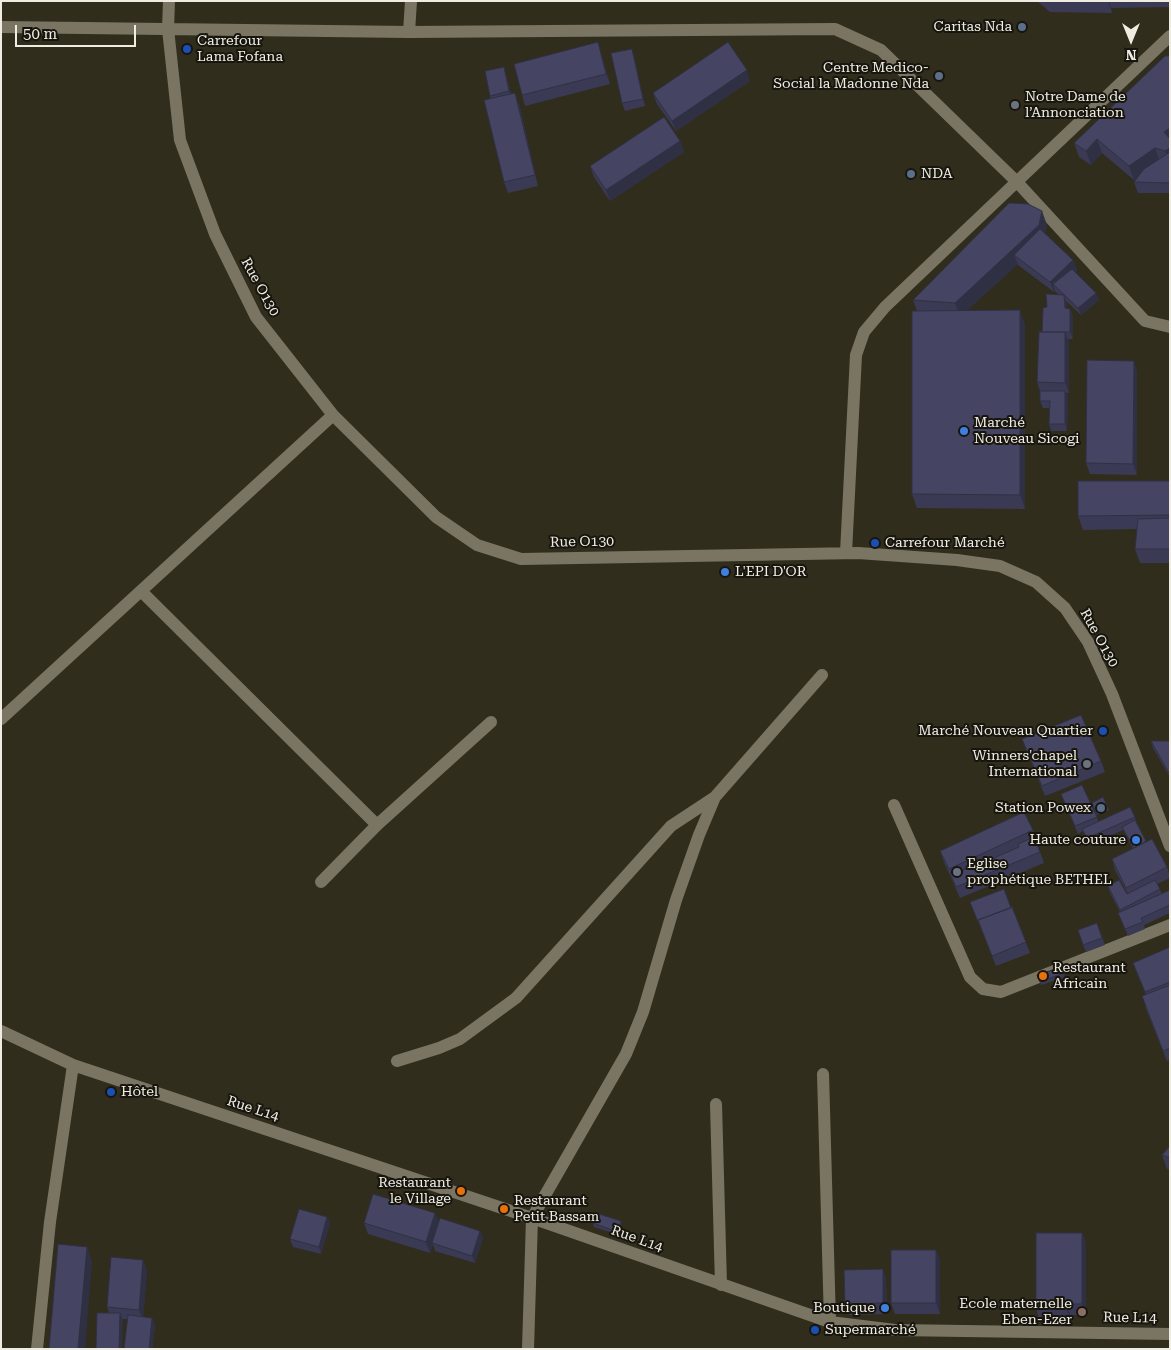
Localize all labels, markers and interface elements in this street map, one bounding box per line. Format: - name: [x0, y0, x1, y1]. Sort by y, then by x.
- scale bar: [18, 15, 139, 47]
- north arrow: [1106, 15, 1156, 65]
- place label: Caritas Nda: [934, 19, 1012, 35]
- marker: Caritas Nda: [1016, 21, 1028, 33]
- text: 50 m: [23, 25, 57, 43]
- place label: Carrefour Lama Fofana: [197, 33, 283, 65]
- marker: Carrefour Lama Fofana: [181, 43, 193, 55]
- text: N: [1126, 47, 1136, 63]
- place label: Centre Medico- Social la Madonne Nda: [773, 60, 929, 92]
- marker: Centre Medico- Social la Madonne Nda: [933, 70, 945, 82]
- place label: Notre Dame de l’Annonciation: [1025, 89, 1126, 121]
- marker: Notre Dame de l’Annonciation: [1009, 99, 1021, 111]
- place label: NDA: [921, 166, 953, 182]
- marker: NDA: [905, 168, 917, 180]
- street label: Rue O130: [237, 255, 283, 319]
- place label: Marché Nouveau Sicogi: [974, 415, 1080, 448]
- marker: Marché Nouveau Sicogi: [958, 425, 970, 437]
- street label: Rue O130: [550, 533, 614, 551]
- place label: Carrefour Marché: [885, 535, 1005, 551]
- marker: Carrefour Marché: [869, 537, 881, 549]
- place label: L'EPI D'OR: [735, 564, 806, 580]
- marker: L'EPI D'OR: [719, 566, 731, 578]
- street label: Rue O130: [1076, 606, 1122, 670]
- place label: Marché Nouveau Quartier: [918, 723, 1093, 739]
- marker: Marché Nouveau Quartier: [1097, 725, 1109, 737]
- place label: Winners'chapel International: [972, 748, 1077, 780]
- marker: Winners'chapel International: [1081, 758, 1093, 770]
- place label: Station Powex: [995, 800, 1091, 816]
- marker: Station Powex: [1095, 802, 1107, 814]
- place label: Haute couture: [1029, 832, 1126, 848]
- marker: Haute couture: [1130, 834, 1142, 846]
- place label: Eglise prophétique BETHEL: [967, 856, 1112, 889]
- marker: Eglise prophétique BETHEL: [951, 866, 963, 878]
- place label: Restaurant Africain: [1053, 960, 1126, 992]
- marker: Restaurant Africain: [1037, 970, 1049, 982]
- place label: Hôtel: [121, 1084, 158, 1100]
- marker: Hôtel: [105, 1086, 117, 1098]
- street label: Rue L14: [225, 1093, 281, 1125]
- place label: Restaurant le Village: [378, 1175, 451, 1208]
- marker: Restaurant le Village: [455, 1185, 467, 1197]
- place label: Restaurant Petit Bassam: [514, 1193, 599, 1226]
- marker: Restaurant Petit Bassam: [498, 1203, 510, 1215]
- street label: Rue L14: [609, 1222, 665, 1256]
- place label: Ecole maternelle Eben-Ezer: [959, 1296, 1072, 1328]
- place label: Boutique: [813, 1300, 875, 1316]
- marker: Boutique: [879, 1302, 891, 1314]
- marker: Ecole maternelle Eben-Ezer: [1076, 1306, 1088, 1318]
- street label: Rue L14: [1103, 1309, 1157, 1327]
- place label: Supermarché: [825, 1322, 916, 1338]
- marker: Supermarché: [809, 1324, 821, 1336]

